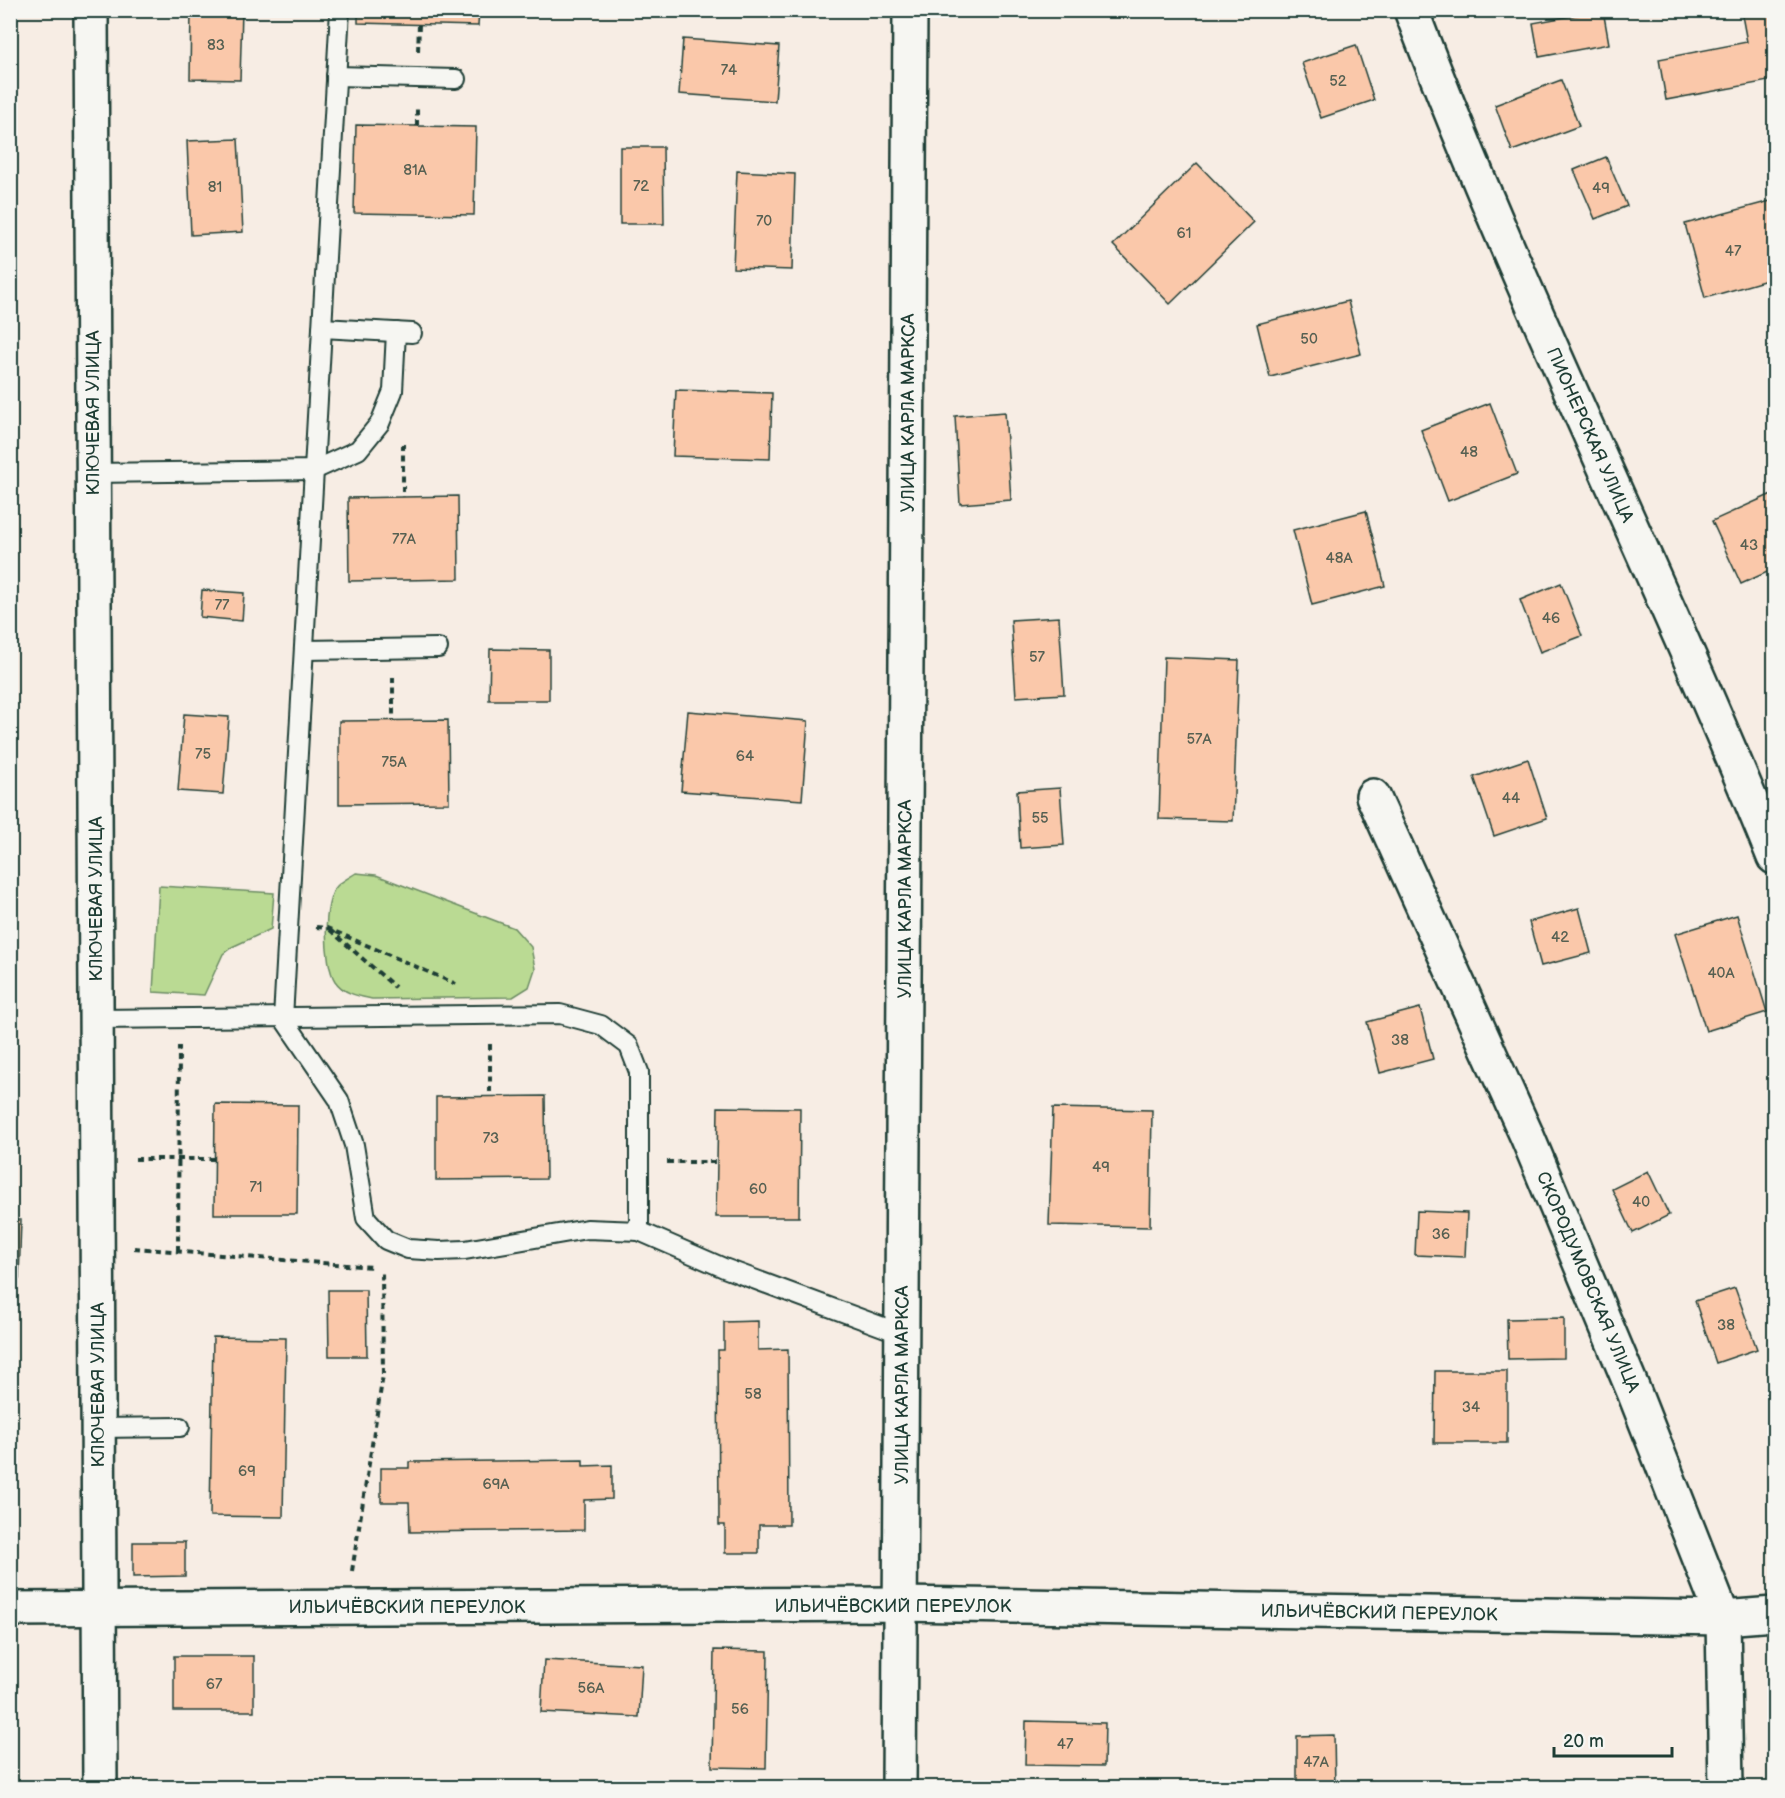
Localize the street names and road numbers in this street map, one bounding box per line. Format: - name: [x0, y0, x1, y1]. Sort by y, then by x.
- street label: УЛИЦА КАРЛА МАРКСА: [898, 313, 919, 512]
- street label: КЛЮЧЕВАЯ УЛИЦА: [83, 330, 104, 496]
- street label: ПИОНЕРСКАЯ УЛИЦА: [1542, 344, 1638, 526]
- street label: УЛИЦА КАРЛА МАРКСА: [895, 799, 916, 998]
- street label: КЛЮЧЕВАЯ УЛИЦА: [86, 816, 107, 982]
- street label: СКОРОДУМОВСКАЯ УЛИЦА: [1532, 1169, 1644, 1395]
- street label: УЛИЦА КАРЛА МАРКСА: [892, 1285, 913, 1484]
- street label: КЛЮЧЕВАЯ УЛИЦА: [88, 1302, 109, 1468]
- street label: ИЛЬИЧЁВСКИЙ ПЕРЕУЛОК: [775, 1595, 1012, 1617]
- street label: ИЛЬИЧЁВСКИЙ ПЕРЕУЛОК: [289, 1596, 526, 1618]
- street label: ИЛЬИЧЁВСКИЙ ПЕРЕУЛОК: [1260, 1599, 1498, 1626]

